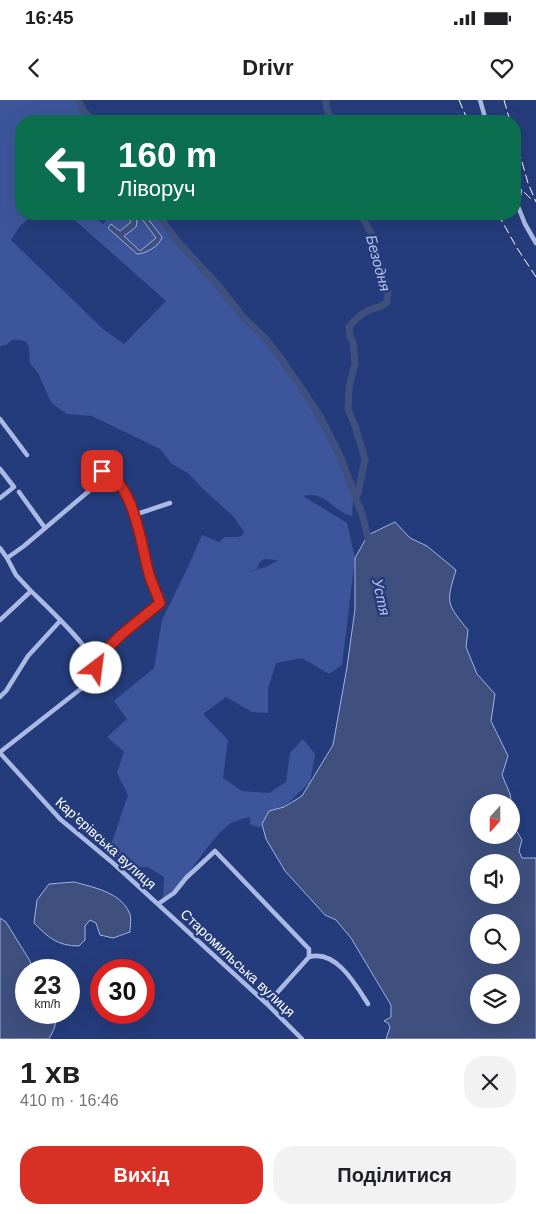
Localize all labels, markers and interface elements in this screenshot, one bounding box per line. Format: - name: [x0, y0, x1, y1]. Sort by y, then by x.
- text: 16:45: [25, 7, 74, 28]
- icon: back: [20, 54, 48, 82]
- icon: heart: [488, 54, 516, 82]
- text: Drivr: [242, 55, 294, 80]
- icon: left: [35, 135, 100, 200]
- text: 160 m: [118, 135, 217, 174]
- text: Ліворуч: [118, 176, 195, 201]
- water label: Безодня: [363, 233, 394, 293]
- pin: [81, 450, 123, 492]
- icon: arrive: [88, 457, 116, 485]
- water label: Устя: [369, 576, 394, 617]
- position arrow: [69, 641, 121, 693]
- street label: Кар'єрівська вулиця: [53, 794, 159, 892]
- north arrow: [470, 794, 520, 844]
- map controls: [470, 794, 520, 1024]
- button: sound: [470, 854, 520, 904]
- street label: Старомильська вулиця: [178, 906, 298, 1020]
- button: search: [470, 914, 520, 964]
- speed limit sign: 30: [90, 959, 155, 1024]
- text: 23: [34, 971, 61, 999]
- button: layers: [470, 974, 520, 1024]
- text: km/h: [34, 997, 61, 1011]
- text: 1 хв: [20, 1056, 80, 1089]
- button: close: [464, 1056, 516, 1108]
- text: 410 m · 16:46: [20, 1092, 119, 1109]
- button: Вихід: [20, 1146, 263, 1204]
- button: Поділитися: [273, 1146, 516, 1204]

